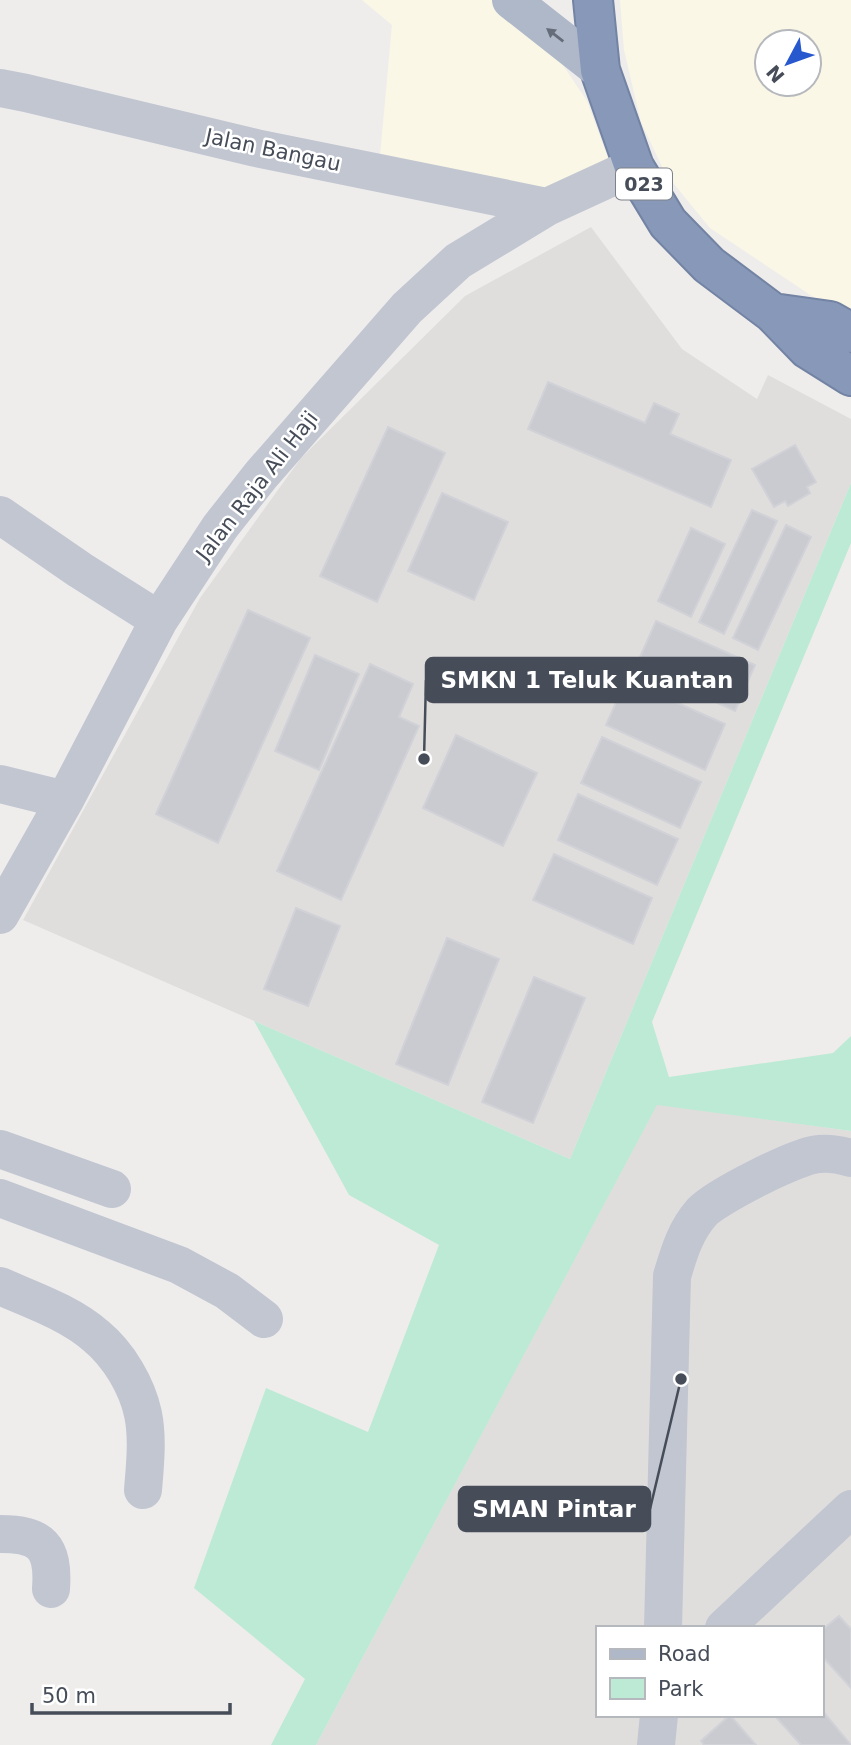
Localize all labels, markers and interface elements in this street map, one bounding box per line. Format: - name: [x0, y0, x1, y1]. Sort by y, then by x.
- one-way arrow: [547, 28, 565, 43]
- north arrow: [753, 28, 823, 98]
- text: N: [762, 61, 789, 87]
- street label: Jalan Bangau: [201, 124, 343, 176]
- road number: 023: [616, 168, 672, 200]
- street label: Jalan Raja Ali Haji: [190, 406, 323, 567]
- callout: SMKN 1 Teluk Kuantan: [426, 658, 747, 702]
- text: SMKN 1 Teluk Kuantan: [441, 667, 733, 693]
- callout: SMAN Pintar: [459, 1487, 650, 1531]
- text: SMAN Pintar: [472, 1496, 636, 1522]
- legend: [596, 1626, 823, 1717]
- text: Road: [658, 1642, 711, 1666]
- scale bar: [32, 1672, 229, 1716]
- text: Park: [658, 1677, 704, 1701]
- text: 50 m: [42, 1684, 96, 1708]

